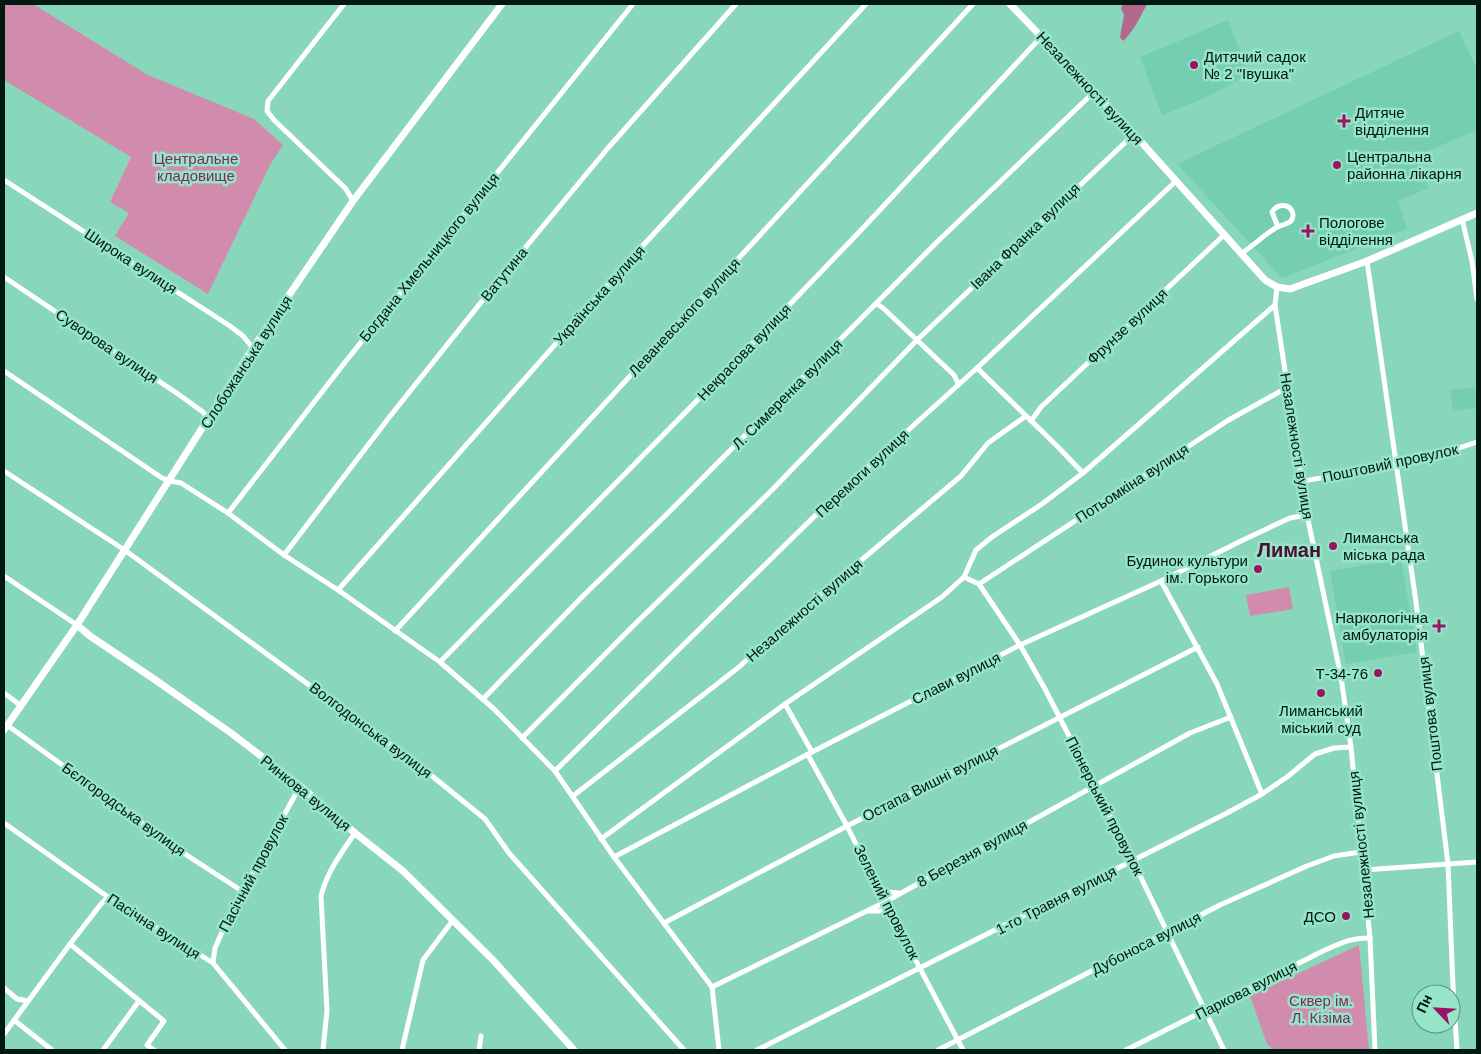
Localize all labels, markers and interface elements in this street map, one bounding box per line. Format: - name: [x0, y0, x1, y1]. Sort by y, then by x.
- street label: Незалежності вулиця: [1033, 28, 1147, 148]
- place label: Дитячий садок № 2 "Івушка": [1204, 48, 1306, 82]
- marker: Дитячий садок № 2 "Івушка": [1188, 59, 1200, 71]
- place label: Дитяче відділення: [1355, 104, 1429, 138]
- marker: Дитяче відділення: [1337, 114, 1351, 128]
- place label: Центральна районна лікарня: [1347, 148, 1462, 182]
- park label: Центральне кладовище: [154, 150, 238, 184]
- marker: Центральна районна лікарня: [1331, 159, 1343, 171]
- street label: Богдана Хмельницкого вулиця: [356, 169, 502, 345]
- street label: Івана Франка вулиця: [967, 179, 1083, 293]
- place label: Пологове відділення: [1319, 214, 1393, 248]
- marker: Пологове відділення: [1301, 224, 1315, 238]
- street label: Широка вулиця: [82, 225, 180, 297]
- street label: Українська вулиця: [550, 242, 648, 348]
- street label: Ватутина: [477, 243, 531, 304]
- street label: Леваневського вулиця: [625, 254, 743, 380]
- street label: Фрунзе вулиця: [1083, 285, 1171, 367]
- street label: Слобожанська вулиця: [197, 292, 295, 432]
- street label: Некрасова вулиця: [694, 300, 794, 404]
- street label: Суворова вулиця: [52, 305, 162, 387]
- street label: Л. Симеренка вулиця: [728, 335, 846, 453]
- street label: Незалежності вулиця: [1277, 371, 1317, 521]
- street label: Перемоги вулиця: [812, 425, 912, 521]
- street label: Потьомкіна вулиця: [1072, 440, 1192, 526]
- street label: Поштовий провулок: [1320, 440, 1460, 486]
- place label: Лиманська міська рада: [1343, 529, 1426, 563]
- district label: Лиман: [1257, 539, 1321, 561]
- marker: Лиманська міська рада: [1327, 540, 1339, 552]
- place label: Будинок культури ім. Горького: [1127, 552, 1248, 586]
- street label: Незалежності вулиця: [743, 555, 865, 665]
- marker: Будинок культури ім. Горького: [1252, 563, 1264, 575]
- place label: Наркологічна амбулаторія: [1335, 609, 1429, 643]
- marker: Наркологічна амбулаторія: [1432, 619, 1446, 633]
- street label: Слави вулиця: [909, 648, 1003, 708]
- street label: Поштова вулиця: [1415, 656, 1445, 772]
- place label: Т-34-76: [1315, 665, 1368, 682]
- marker: Т-34-76: [1372, 667, 1384, 679]
- street label: Волгодонська вулиця: [307, 678, 435, 782]
- marker: Лиманський міський суд: [1315, 687, 1327, 699]
- place label: Лиманський міський суд: [1279, 702, 1363, 736]
- street label: Піонерський провулок: [1063, 734, 1148, 879]
- street label: Остапа Вишні вулиця: [859, 741, 1001, 825]
- street label: Ринкова вулиця: [258, 752, 354, 834]
- street label: Бєлгородська вулиця: [59, 759, 189, 859]
- street label: Незалежності вулиця: [1345, 770, 1377, 920]
- street label: Пасічний провулок: [215, 811, 291, 935]
- street label: 8 Березня вулиця: [914, 816, 1030, 890]
- street label: Зелений провулок: [851, 842, 924, 963]
- street label: 1-го Травня вулиця: [993, 862, 1119, 938]
- street label: Пасічна вулиця: [104, 890, 204, 962]
- street label: Дубоноса вулиця: [1089, 908, 1203, 978]
- place label: ДСО: [1304, 908, 1336, 925]
- marker: ДСО: [1340, 910, 1352, 922]
- street label: Паркова вулиця: [1192, 957, 1300, 1023]
- north arrow: [1411, 984, 1461, 1034]
- park label: Сквер ім. Л. Кізіма: [1289, 992, 1353, 1026]
- text: Пн: [1413, 992, 1435, 1015]

